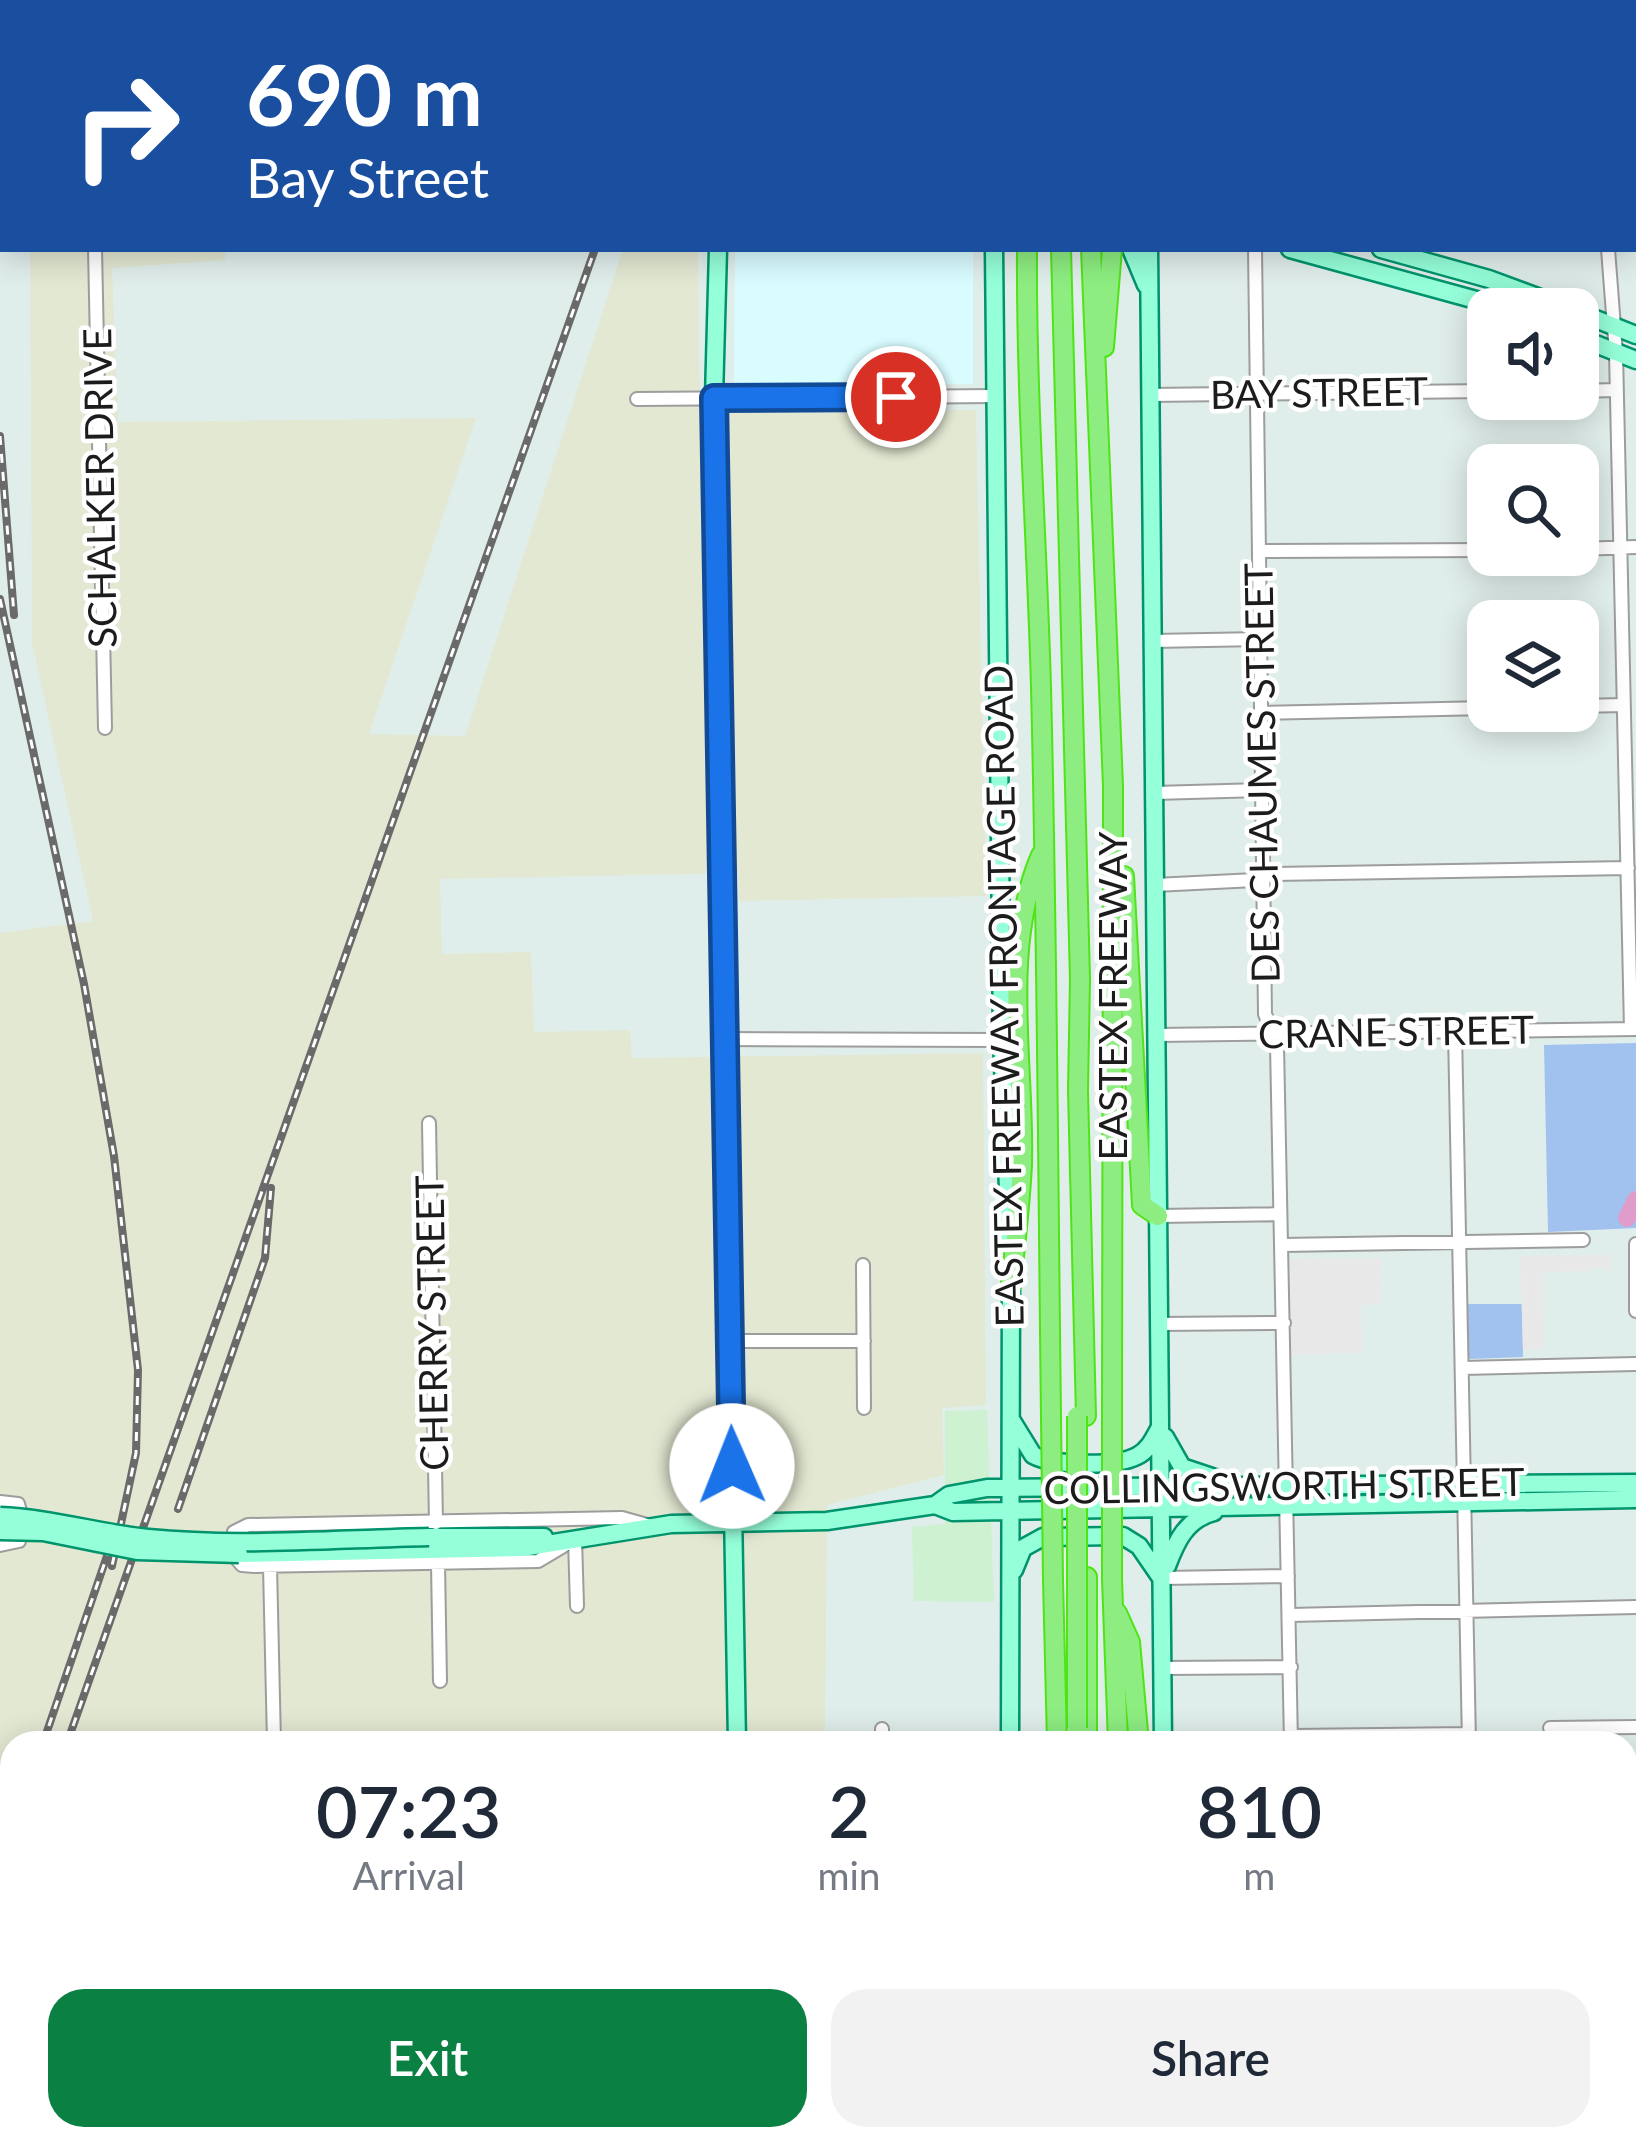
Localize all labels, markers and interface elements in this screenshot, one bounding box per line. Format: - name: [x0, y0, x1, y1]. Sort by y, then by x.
- text: 690 m: [246, 43, 483, 144]
- icon: right: [48, 48, 204, 204]
- text: Bay Street: [246, 145, 489, 210]
- map controls: [1467, 288, 1599, 732]
- button: sound: [1467, 288, 1599, 420]
- street label: SCHALKER DRIVE: [73, 328, 125, 648]
- pin: [845, 346, 947, 448]
- icon: arrive: [863, 364, 929, 430]
- street label: BAY STREET: [1210, 367, 1428, 417]
- button: search: [1467, 444, 1599, 576]
- street label: DES CHAUMES STREET: [1234, 563, 1288, 983]
- button: layers: [1467, 600, 1599, 732]
- street label: EASTEX FREEWAY FRONTAGE ROAD: [974, 664, 1032, 1328]
- street label: EASTEX FREEWAY: [1089, 831, 1135, 1161]
- street label: CRANE STREET: [1258, 1006, 1534, 1056]
- street label: CHERRY STREET: [405, 1175, 457, 1471]
- position arrow: [669, 1403, 795, 1529]
- street label: COLLINGSWORTH STREET: [1043, 1458, 1525, 1512]
- text: 07:23: [316, 1767, 501, 1853]
- text: 2: [828, 1767, 870, 1853]
- text: 810: [1197, 1767, 1322, 1853]
- text: Arrival: [353, 1852, 465, 1898]
- text: min: [817, 1852, 881, 1898]
- text: m: [1243, 1852, 1275, 1898]
- button: Exit: [48, 1989, 807, 2127]
- button: Share: [831, 1989, 1590, 2127]

